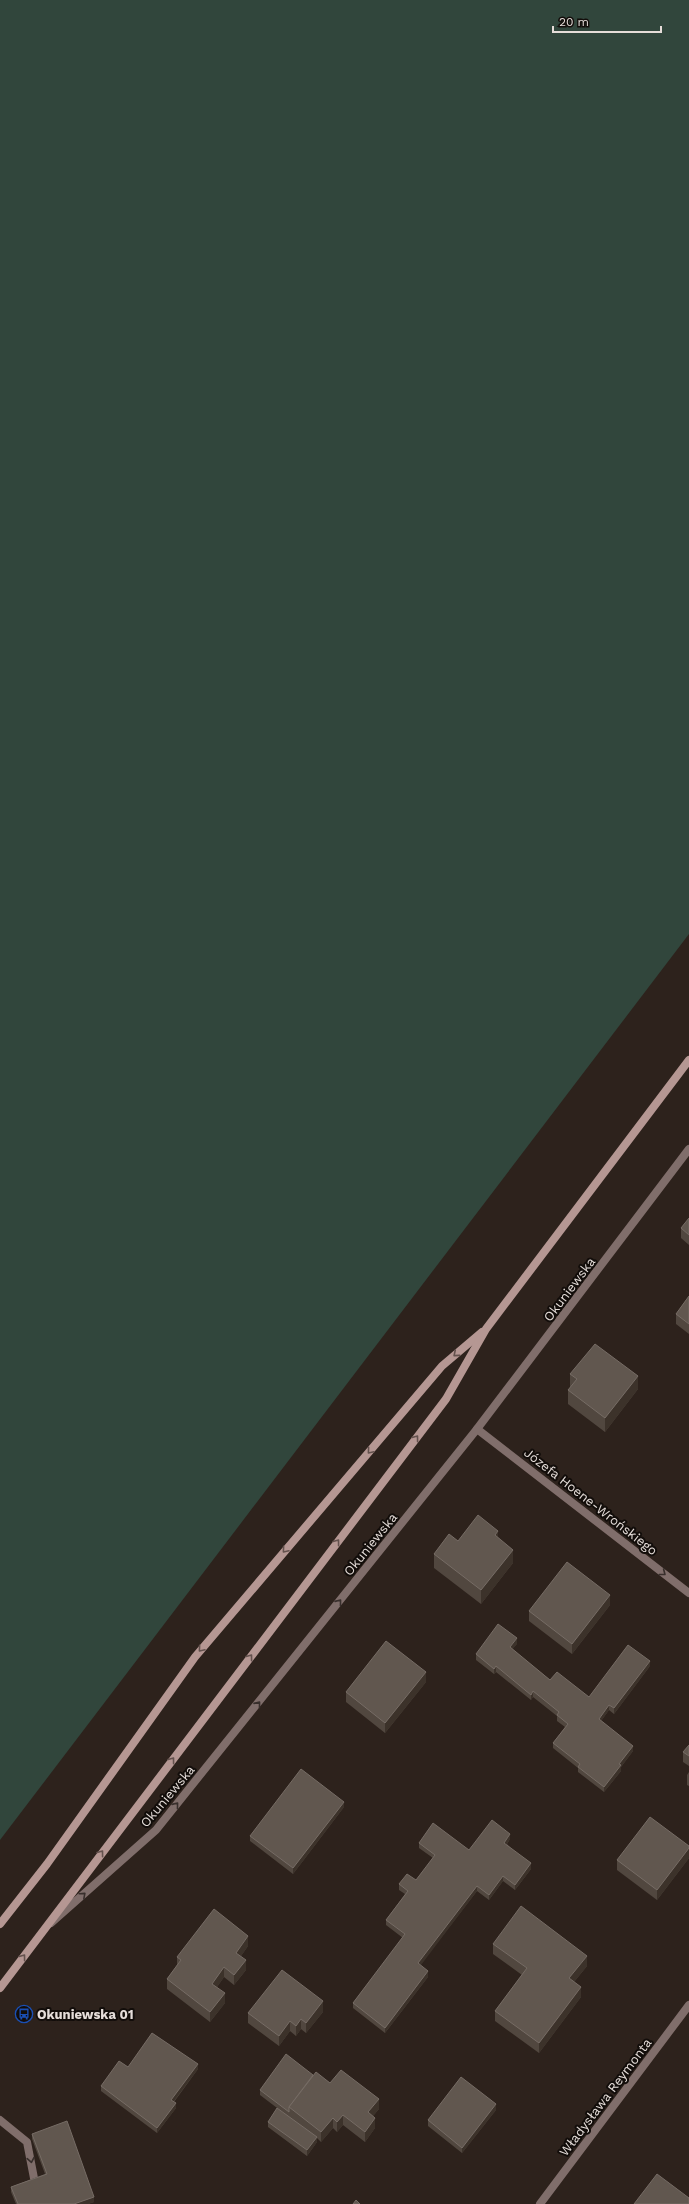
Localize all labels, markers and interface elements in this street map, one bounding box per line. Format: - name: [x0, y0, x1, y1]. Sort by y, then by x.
- scale bar: [553, 8, 661, 34]
- text: 20 m: [559, 15, 589, 29]
- street label: Okuniewska: [541, 1254, 599, 1324]
- one-way arrow: [453, 1350, 461, 1357]
- one-way arrow: [411, 1436, 418, 1443]
- street label: Józefa Hoene-Wrońskiego: [521, 1445, 660, 1558]
- one-way arrow: [367, 1446, 374, 1454]
- street label: Okuniewska: [341, 1510, 401, 1579]
- one-way arrow: [333, 1539, 340, 1546]
- one-way arrow: [283, 1545, 290, 1553]
- one-way arrow: [659, 1568, 666, 1575]
- one-way arrow: [334, 1600, 341, 1607]
- one-way arrow: [199, 1644, 206, 1652]
- one-way arrow: [246, 1654, 253, 1661]
- one-way arrow: [253, 1701, 260, 1708]
- one-way arrow: [167, 1757, 174, 1764]
- street label: Okuniewska: [137, 1762, 198, 1830]
- one-way arrow: [172, 1803, 179, 1810]
- one-way arrow: [97, 1850, 104, 1857]
- one-way arrow: [78, 1893, 86, 1900]
- one-way arrow: [19, 1954, 26, 1961]
- bus stop icon: Okuniewska 01: [14, 2004, 34, 2024]
- place label: Okuniewska 01: [37, 2007, 134, 2022]
- street label: Władysława Reymonta: [556, 2035, 655, 2159]
- one-way arrow: [26, 2157, 34, 2163]

